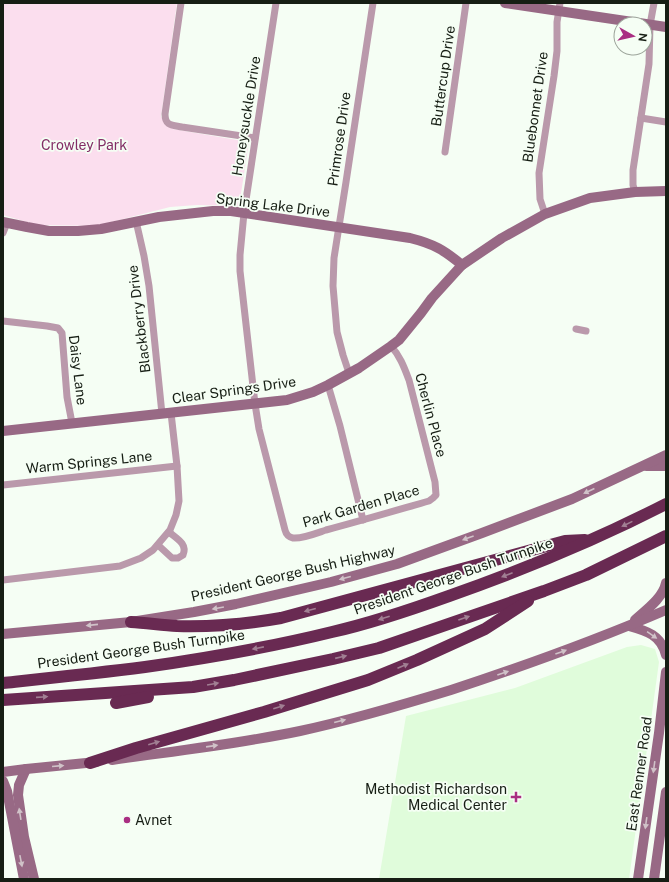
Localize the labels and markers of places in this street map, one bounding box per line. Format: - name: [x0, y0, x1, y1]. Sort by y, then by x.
- place label: Methodist Richardson Medical Center: [365, 781, 507, 813]
- marker: Methodist Richardson Medical Center: [510, 791, 522, 803]
- place label: Avnet: [135, 812, 172, 828]
- marker: Avnet: [122, 815, 132, 825]

